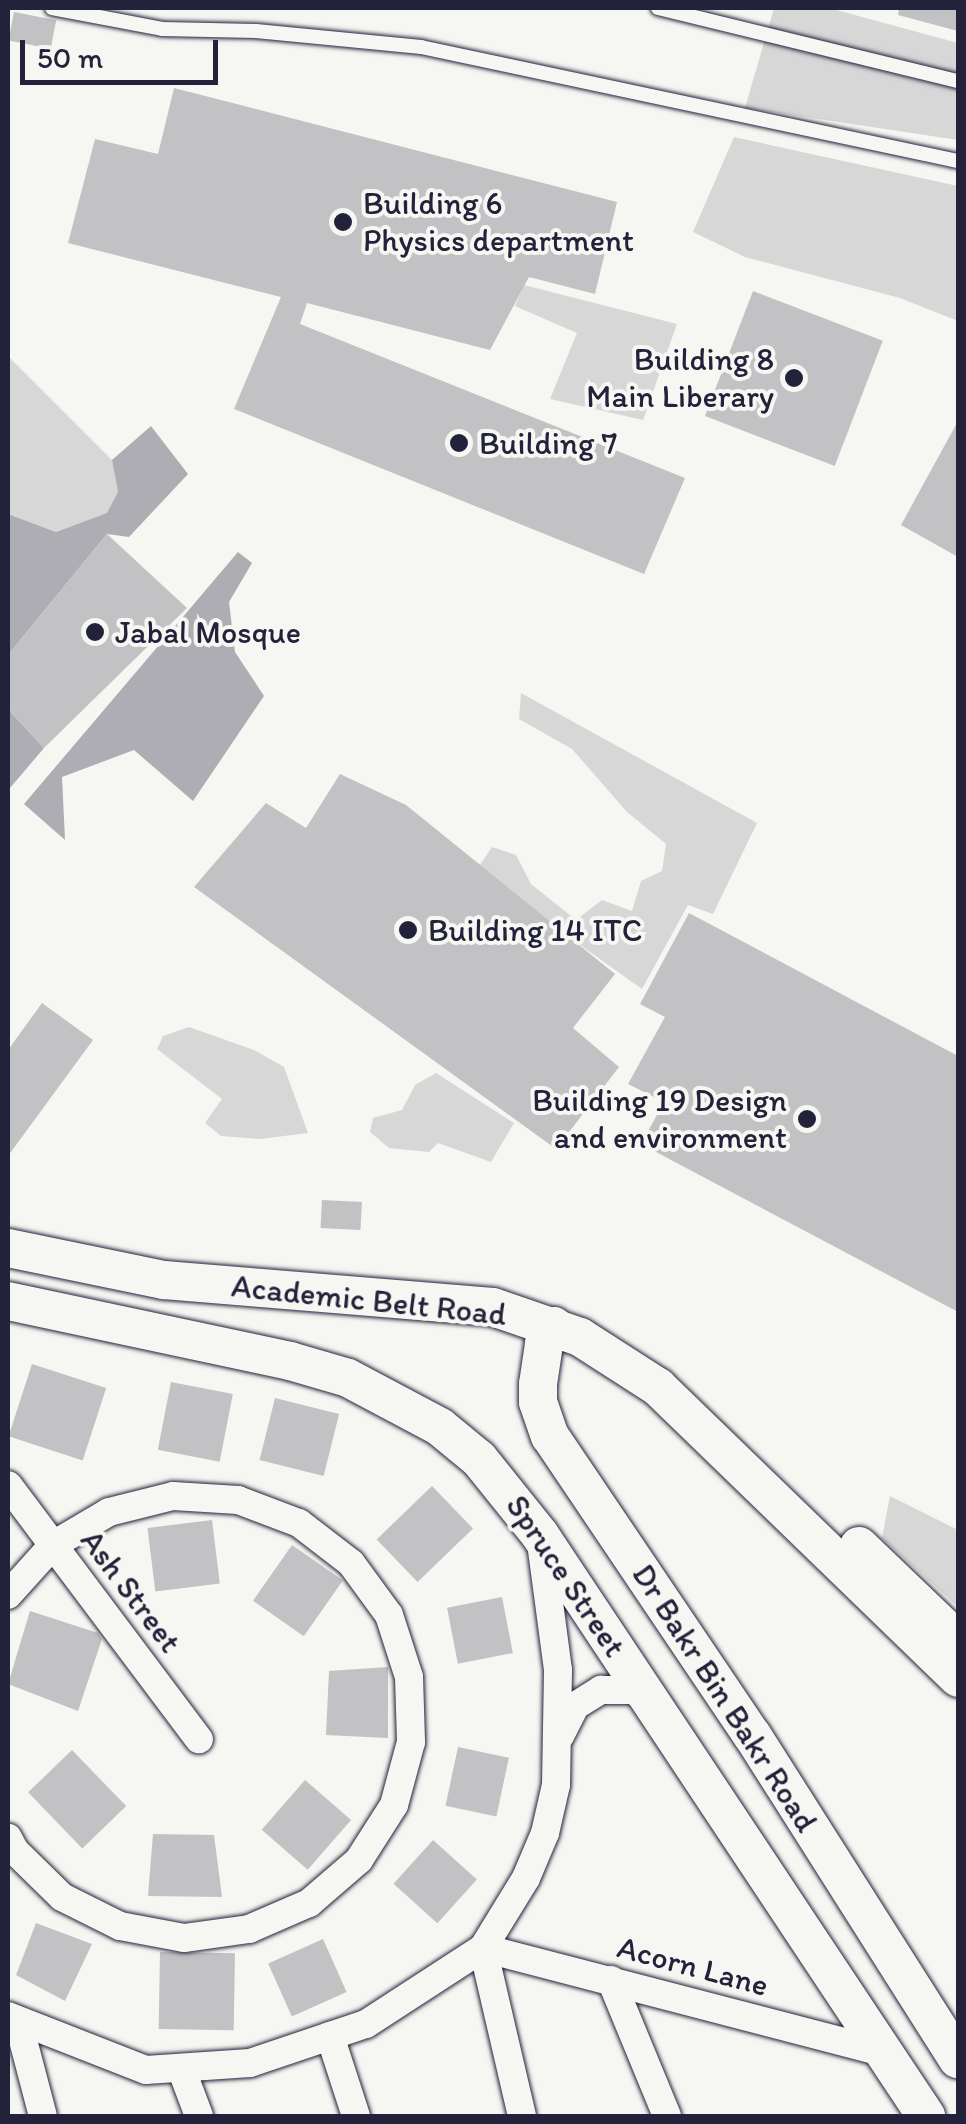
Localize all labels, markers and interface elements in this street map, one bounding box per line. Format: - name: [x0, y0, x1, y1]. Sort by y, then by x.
- scale bar: [25, 20, 222, 82]
- text: 50 m: [37, 39, 103, 76]
- place label: Building 6 Physics department: [363, 185, 633, 260]
- marker: Building 6 Physics department: [332, 211, 354, 233]
- place label: Building 8 Main Liberary: [586, 341, 774, 416]
- marker: Building 8 Main Liberary: [783, 367, 805, 389]
- place label: Building 7: [479, 424, 617, 462]
- marker: Building 7: [448, 432, 470, 454]
- place label: Jabal Mosque: [115, 613, 300, 651]
- marker: Jabal Mosque: [84, 621, 106, 643]
- place label: Building 14 ITC: [428, 911, 642, 949]
- marker: Building 14 ITC: [397, 919, 419, 941]
- place label: Building 19 Design and environment: [532, 1082, 787, 1157]
- marker: Building 19 Design and environment: [796, 1108, 818, 1130]
- street label: Academic Belt Road: [230, 1267, 508, 1333]
- street label: Spruce Street: [498, 1488, 634, 1664]
- street label: Ash Street: [73, 1522, 189, 1660]
- street label: Dr Bakr Bin Bakr Road: [624, 1557, 826, 1839]
- street label: Acorn Lane: [613, 1927, 773, 2005]

